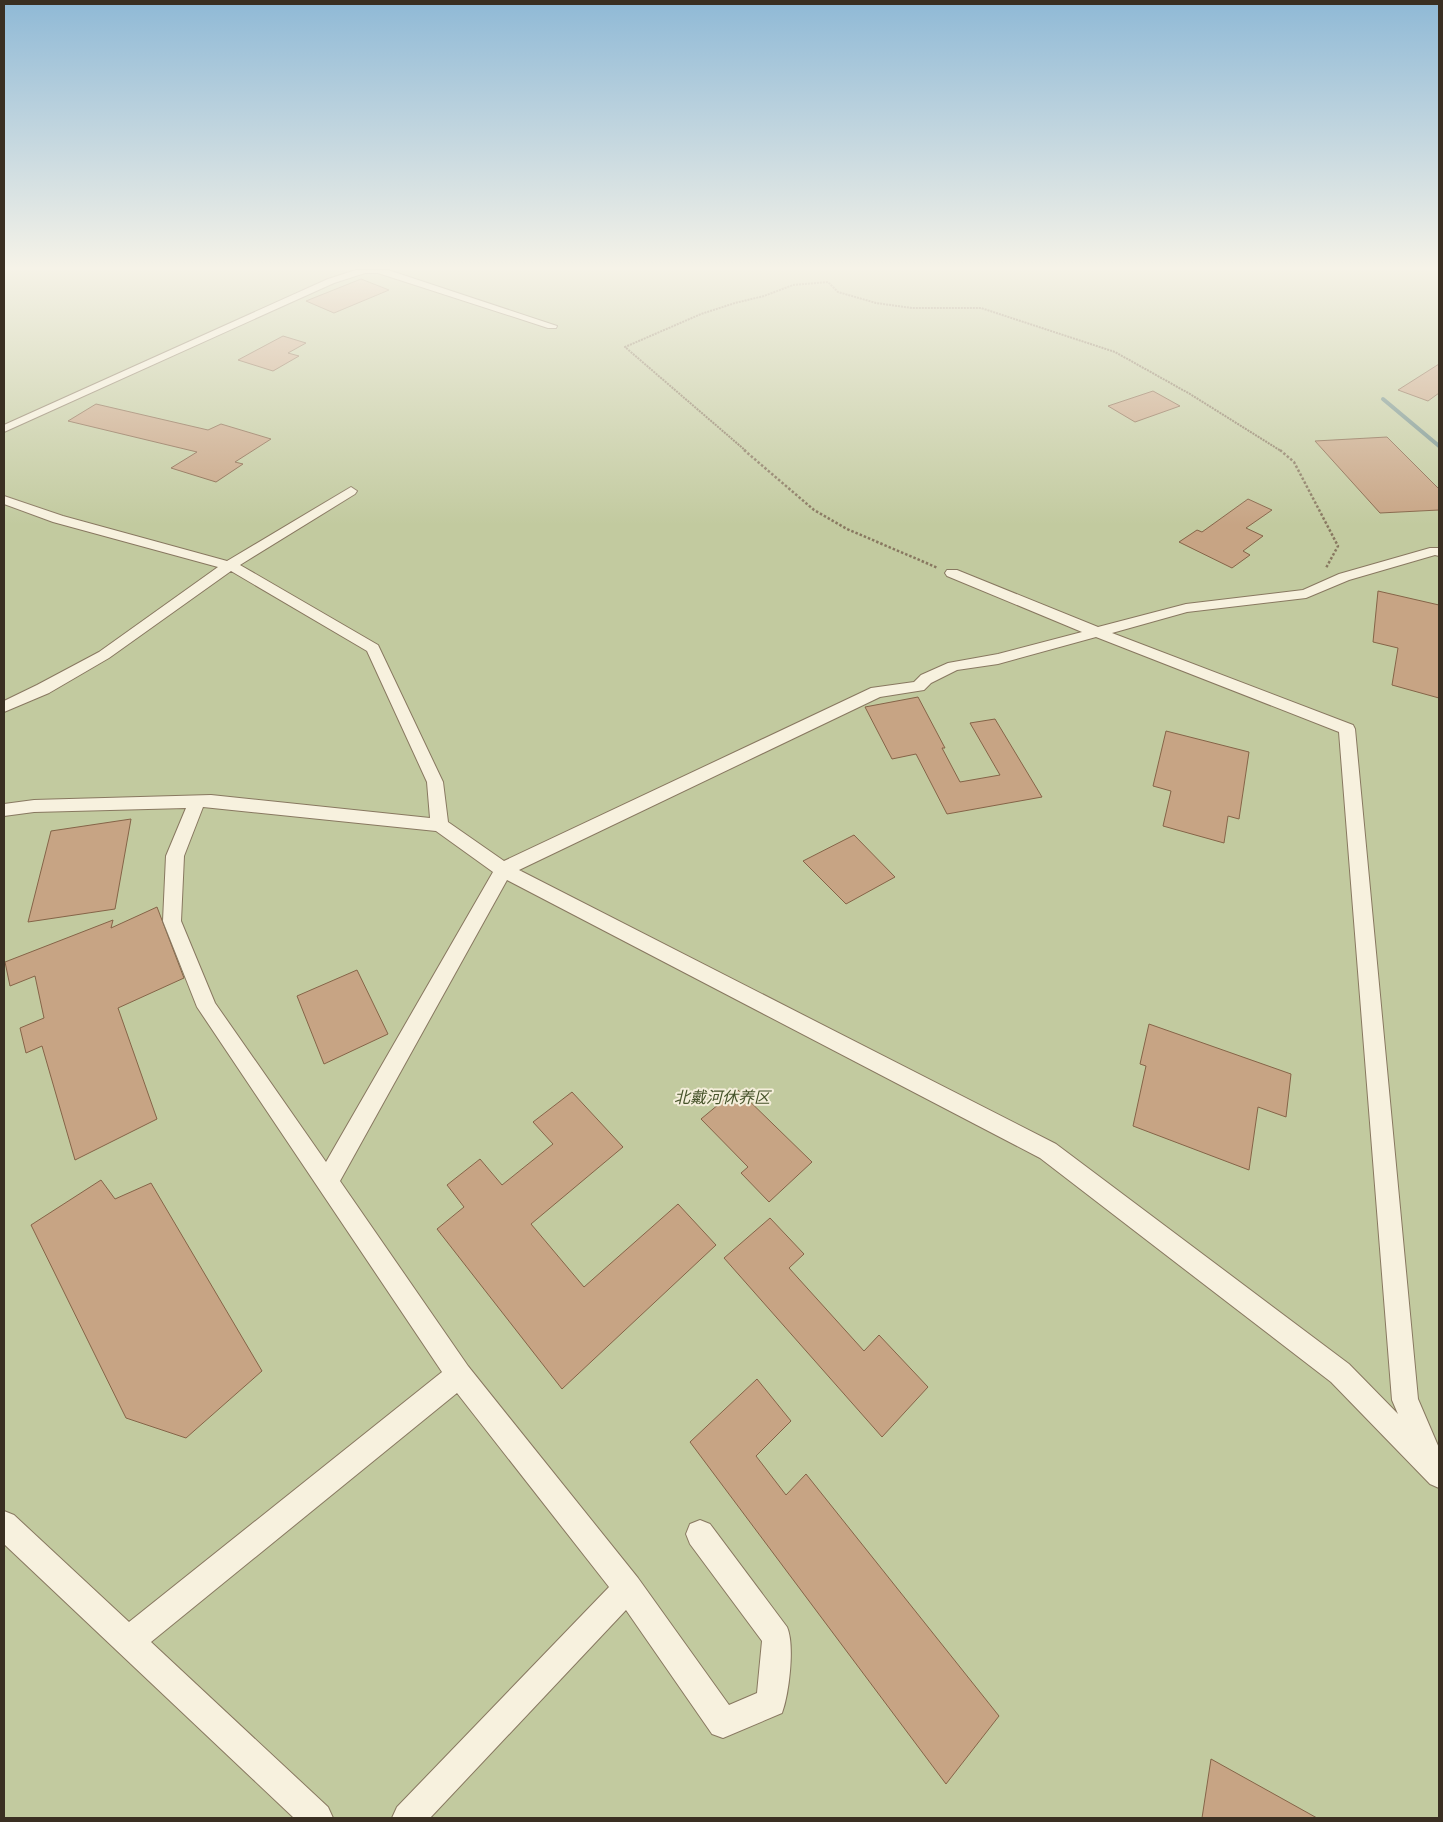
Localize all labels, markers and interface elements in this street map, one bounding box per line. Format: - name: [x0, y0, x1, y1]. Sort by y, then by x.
- park label: 北戴河休养区: [674, 1086, 772, 1108]

